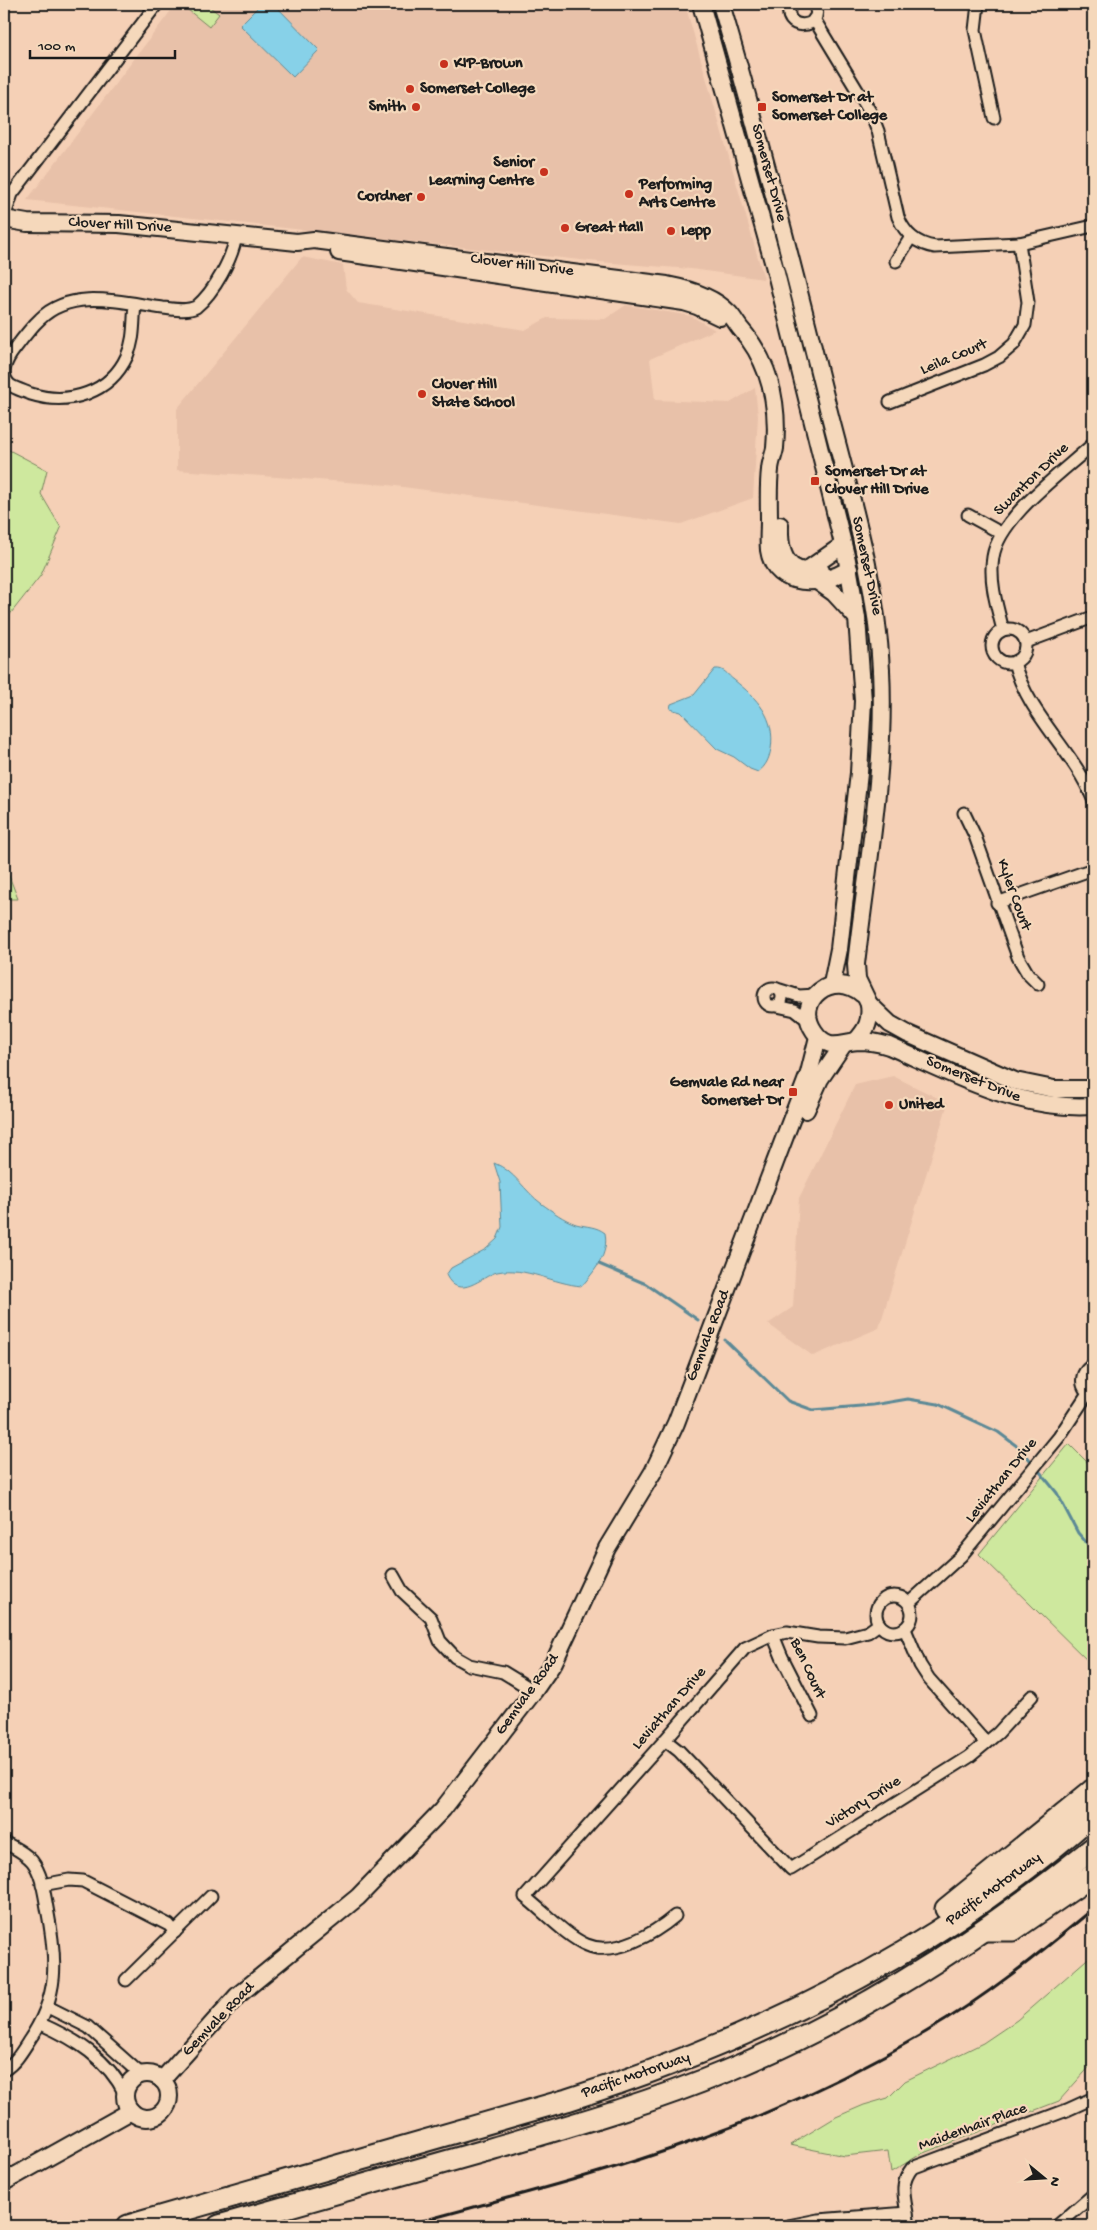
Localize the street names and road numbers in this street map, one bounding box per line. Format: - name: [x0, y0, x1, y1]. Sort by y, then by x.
- street label: Somerset Drive: [746, 122, 790, 225]
- street label: Clover Hill Drive: [68, 214, 173, 238]
- street label: Clover Hill Drive: [469, 250, 575, 282]
- street label: Leila Court: [918, 335, 991, 381]
- street label: Swanton Drive: [990, 439, 1074, 521]
- street label: Somerset Drive: [846, 515, 886, 618]
- street label: Kyler Court: [991, 857, 1035, 935]
- street label: Somerset Drive: [923, 1052, 1024, 1108]
- street label: Gemvale Road: [683, 1286, 736, 1384]
- street label: Leviathan Drive: [962, 1434, 1043, 1527]
- street label: Ben Court: [784, 1635, 830, 1704]
- street label: Gemvale Road: [492, 1649, 565, 1739]
- street label: Leviathan Drive: [629, 1663, 712, 1754]
- street label: Victory Drive: [822, 1772, 906, 1834]
- street label: Pacific Motorway: [942, 1849, 1046, 1932]
- street label: Gemvale Road: [179, 1978, 260, 2061]
- street label: Pacific Motorway: [578, 2049, 693, 2104]
- street label: Maidenhair Place: [916, 2099, 1031, 2156]

